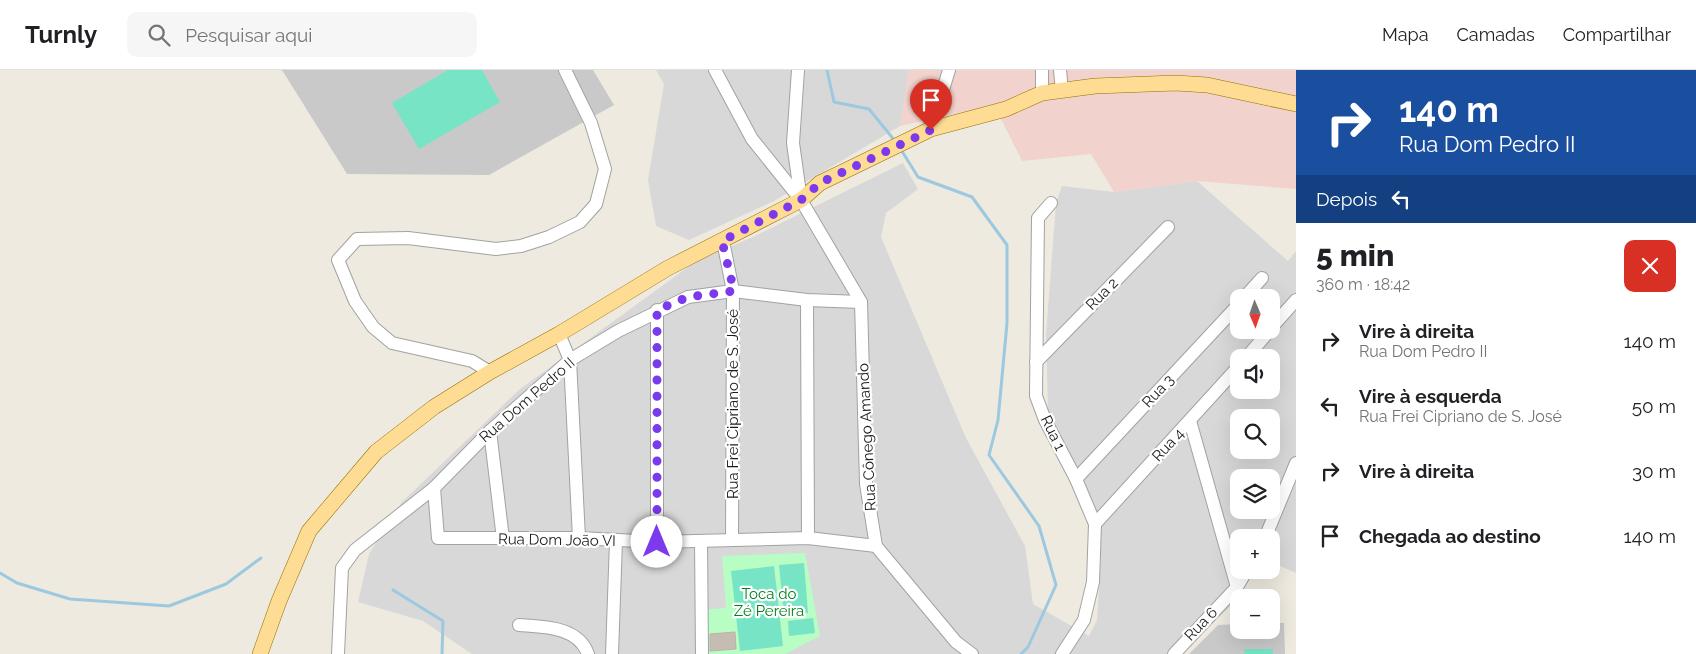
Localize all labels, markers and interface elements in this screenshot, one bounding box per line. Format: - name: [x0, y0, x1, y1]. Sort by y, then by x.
- search box: [127, 12, 477, 57]
- text: Turnly: [25, 20, 97, 49]
- icon: search: [145, 21, 173, 49]
- text: Pesquisar aqui: [185, 24, 313, 46]
- text: Mapa: [1382, 24, 1428, 45]
- text: Camadas: [1456, 24, 1535, 45]
- text: Compartilhar: [1563, 24, 1671, 45]
- pin: [910, 79, 952, 130]
- icon: arrive: [917, 86, 945, 114]
- text: 140 m: [1399, 89, 1499, 130]
- icon: right: [1316, 90, 1381, 155]
- text: Rua Dom Pedro II: [1399, 131, 1576, 157]
- icon: left: [1387, 185, 1415, 213]
- text: Depois: [1316, 188, 1377, 210]
- text: 5 min: [1316, 238, 1394, 273]
- button: close: [1624, 240, 1676, 292]
- street label: Rua 2: [1082, 274, 1122, 314]
- text: 360 m · 18:42: [1316, 275, 1410, 294]
- north arrow: [1230, 289, 1280, 339]
- map controls: [1230, 289, 1280, 639]
- street label: Rua Frei Cipriano de S. José: [724, 309, 742, 499]
- text: Vire à direita: [1359, 320, 1474, 342]
- icon: right: [1316, 327, 1344, 355]
- text: 140 m: [1624, 330, 1676, 352]
- text: Rua Dom Pedro II: [1359, 342, 1487, 361]
- button: sound: [1230, 349, 1280, 399]
- street label: Rua Dom Pedro II: [476, 354, 578, 446]
- street label: Rua Cônego Amando: [854, 363, 880, 511]
- street label: Rua 3: [1138, 371, 1178, 411]
- text: Vire à esquerda: [1359, 385, 1502, 407]
- icon: left: [1316, 392, 1344, 420]
- text: 50 m: [1632, 395, 1676, 417]
- text: Rua Frei Cipriano de S. José: [1359, 407, 1562, 426]
- button: search: [1230, 409, 1280, 459]
- street label: Rua 1: [1037, 412, 1069, 454]
- street label: Rua 4: [1148, 425, 1188, 465]
- icon: right: [1316, 457, 1344, 485]
- text: Vire à direita: [1359, 460, 1474, 482]
- text: 30 m: [1632, 460, 1676, 482]
- button: layers: [1230, 469, 1280, 519]
- position arrow: [630, 515, 682, 567]
- icon: arrive: [1316, 522, 1344, 550]
- text: Chegada ao destino: [1359, 525, 1541, 547]
- text: 140 m: [1624, 525, 1676, 547]
- button: +: [1230, 529, 1280, 579]
- street label: Rua Dom João VI: [498, 530, 616, 550]
- park label: Toca do Zé Pereira: [734, 585, 804, 620]
- button: −: [1230, 589, 1280, 639]
- street label: Rua 6: [1181, 603, 1221, 645]

